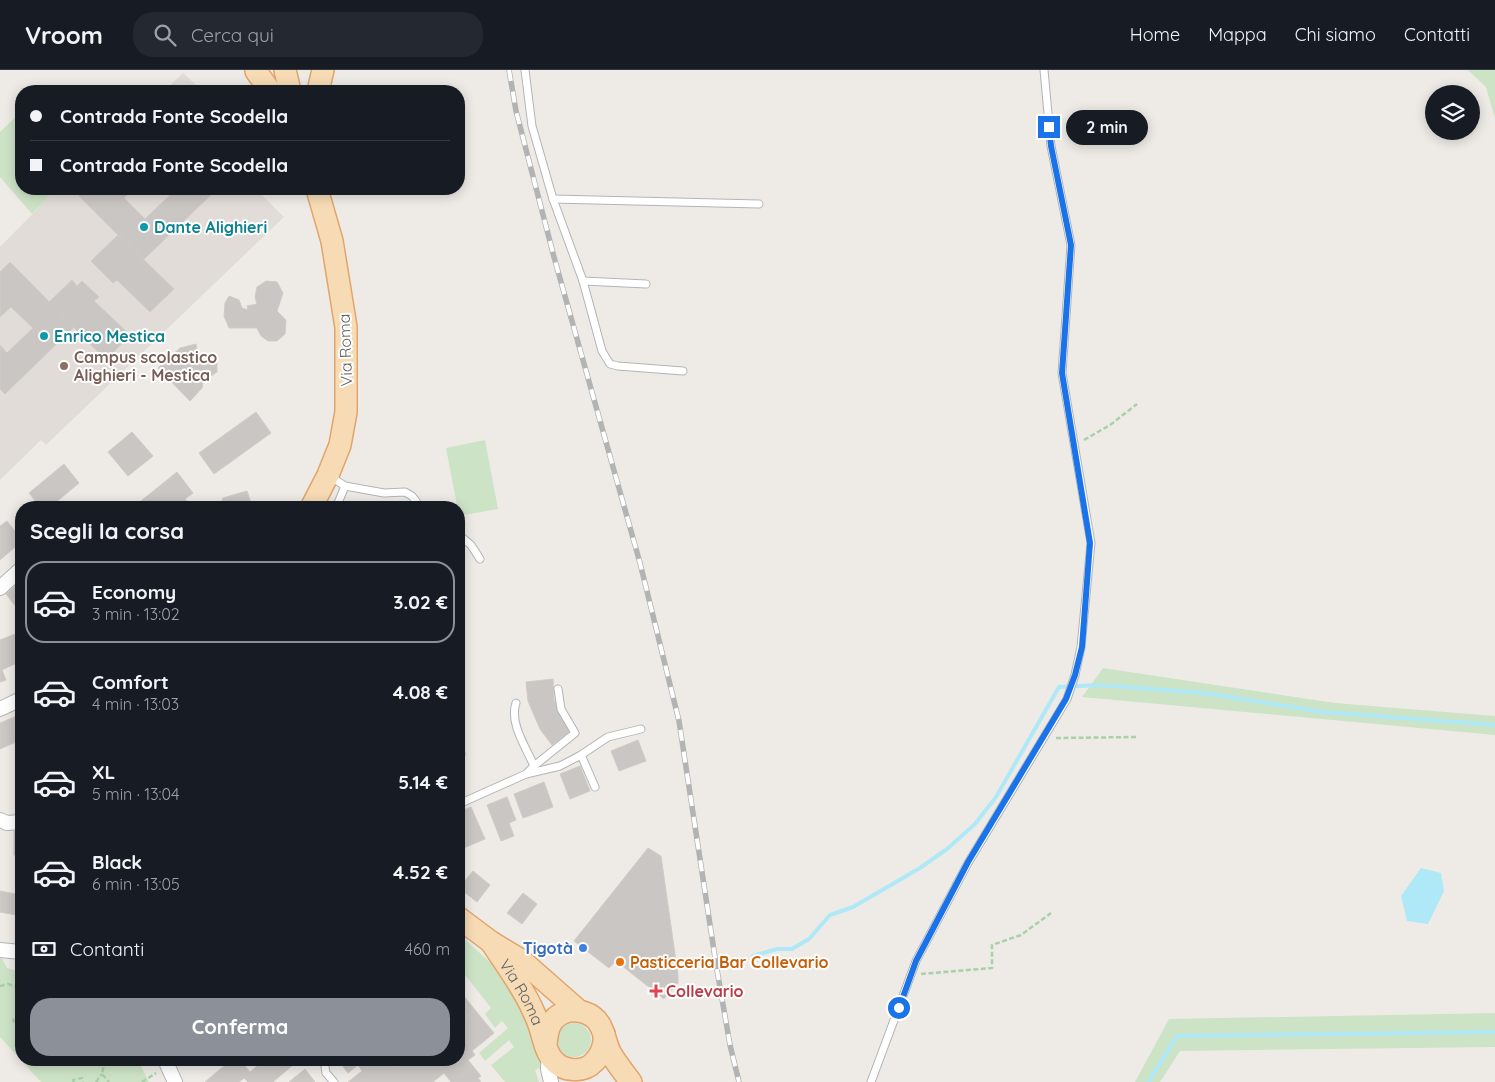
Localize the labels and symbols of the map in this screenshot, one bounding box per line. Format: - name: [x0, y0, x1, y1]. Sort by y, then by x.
- callout: 2 min: [1066, 110, 1149, 144]
- route end: [1038, 116, 1060, 138]
- place label: Dante Alighieri: [154, 217, 267, 237]
- marker: Dante Alighieri: [138, 221, 150, 233]
- street label: Via Roma: [334, 313, 356, 387]
- place label: Enrico Mestica: [54, 326, 165, 346]
- marker: Enrico Mestica: [38, 330, 50, 342]
- place label: Campus scolastico Alighieri - Mestica: [74, 347, 217, 385]
- marker: Campus scolastico Alighieri - Mestica: [58, 360, 70, 372]
- place label: Tigotà: [523, 938, 573, 958]
- marker: Tigotà: [577, 942, 589, 954]
- place label: Pasticceria Bar Collevario: [630, 952, 829, 972]
- street label: Via Roma: [495, 955, 548, 1028]
- marker: Pasticceria Bar Collevario: [614, 956, 626, 968]
- place label: Collevario: [666, 981, 744, 1001]
- marker: Collevario: [650, 985, 662, 997]
- route start: [888, 997, 910, 1019]

